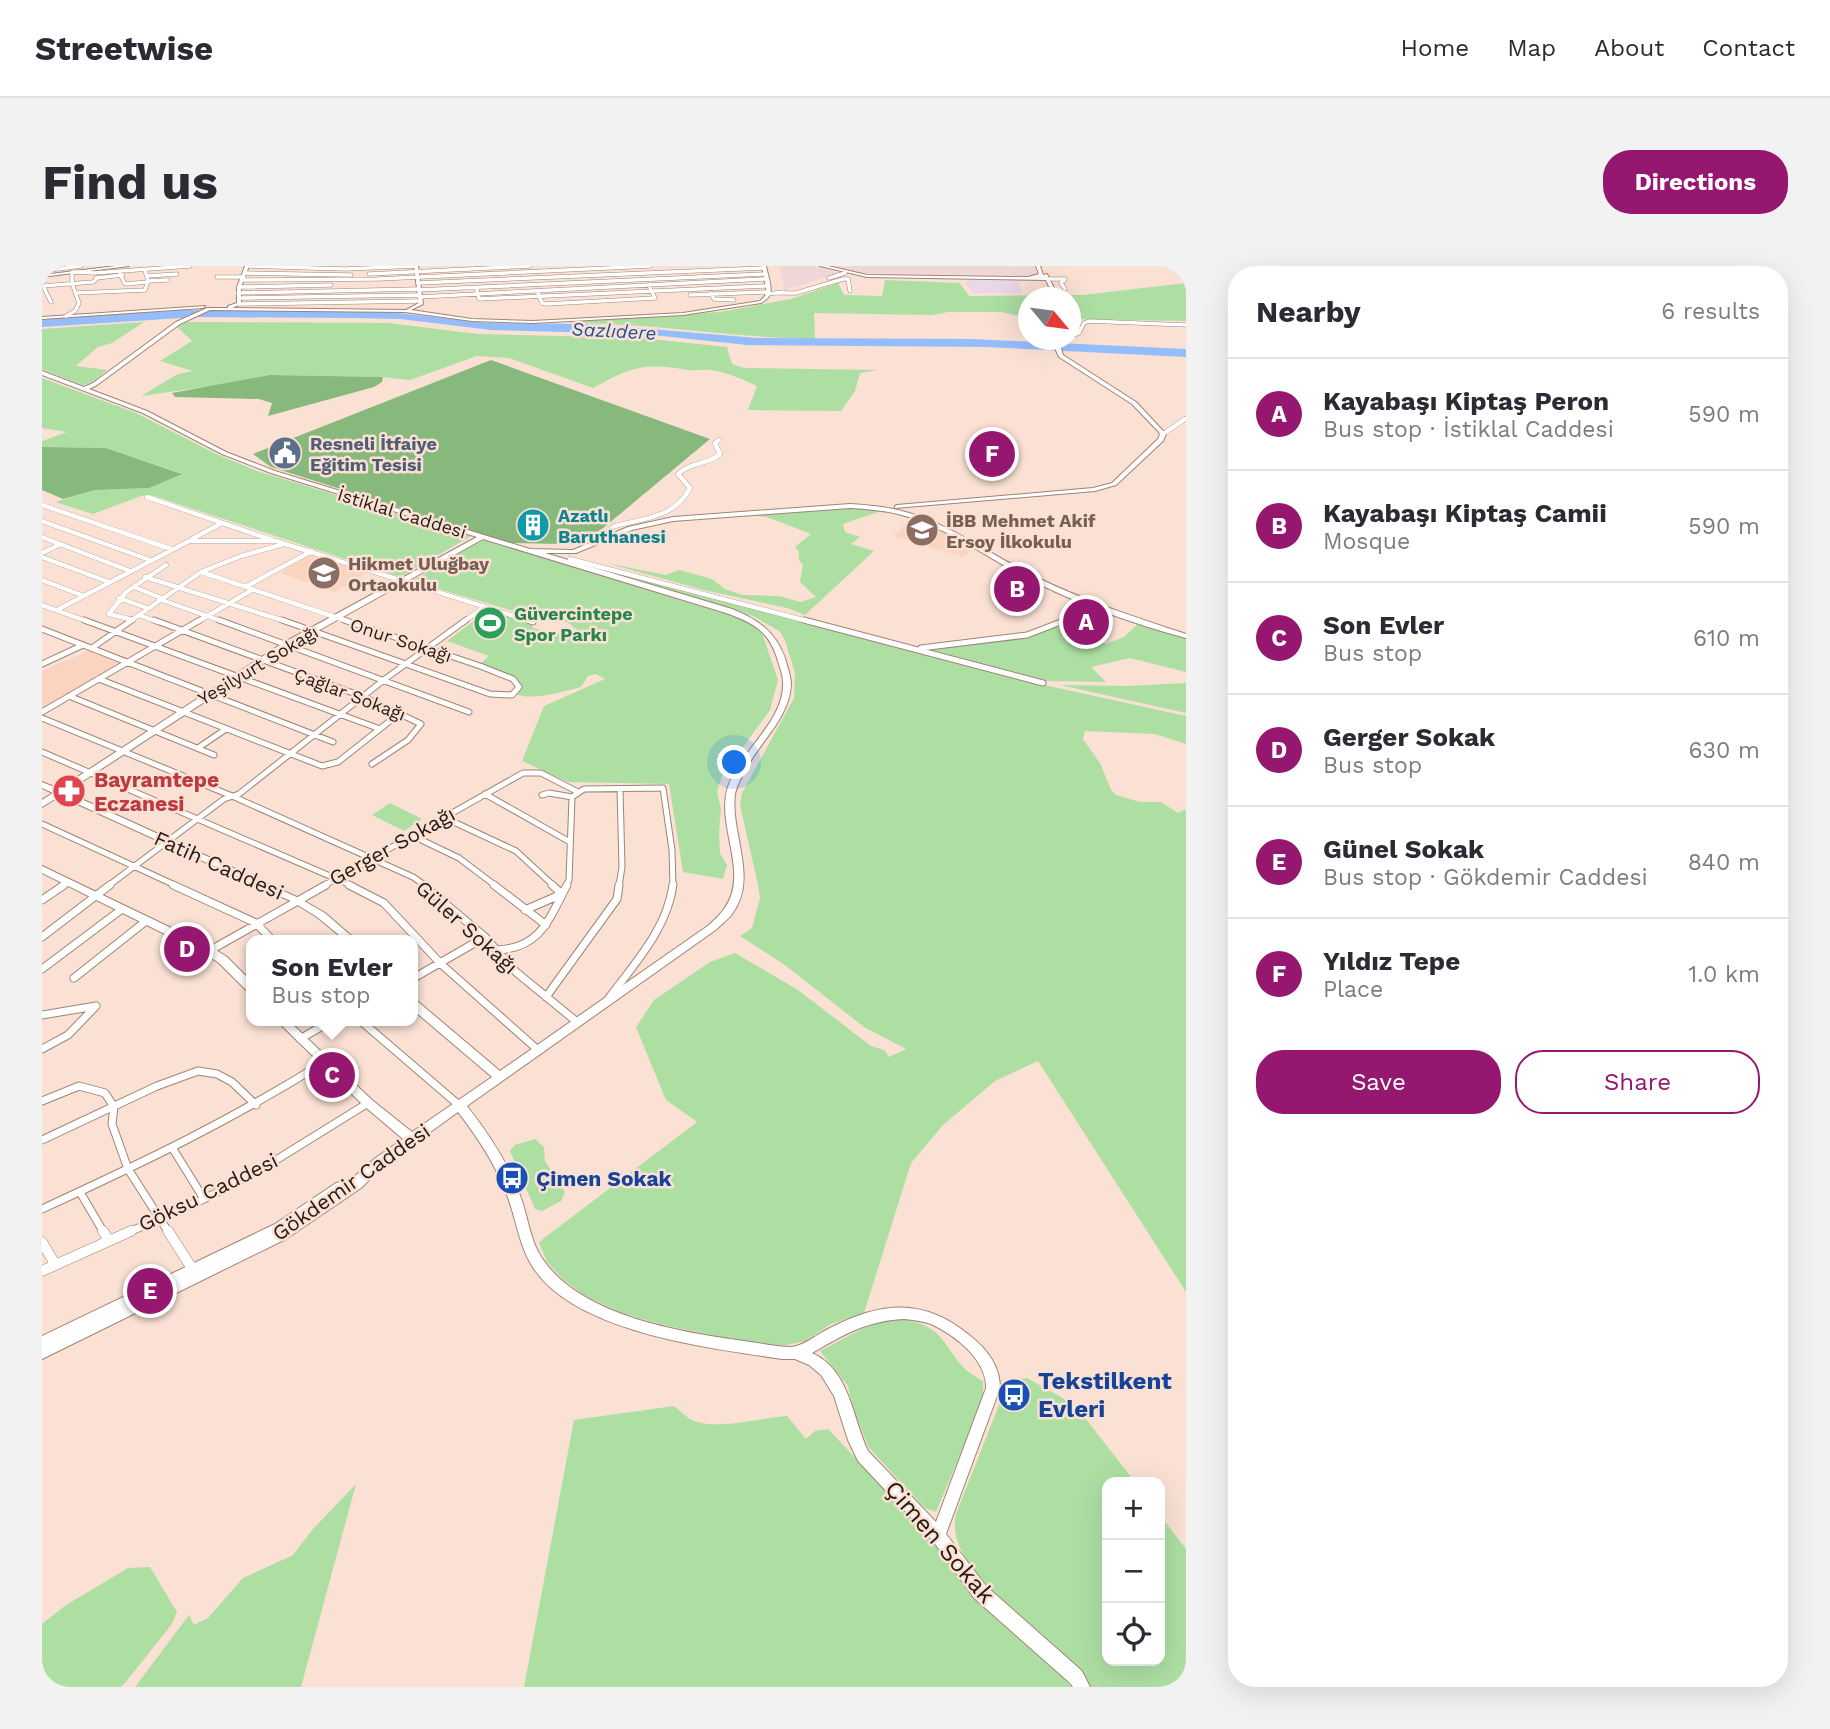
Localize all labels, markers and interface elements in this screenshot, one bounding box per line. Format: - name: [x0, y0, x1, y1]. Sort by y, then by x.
- text: Streetwise: [35, 29, 213, 68]
- text: Home: [1401, 34, 1469, 62]
- text: Map: [1507, 34, 1556, 62]
- text: About: [1594, 34, 1664, 62]
- text: Contact: [1702, 34, 1795, 62]
- button: Directions: [1603, 150, 1788, 214]
- text: Find us: [42, 153, 218, 211]
- north arrow: [1018, 287, 1081, 350]
- text: Nearby: [1256, 294, 1361, 329]
- text: 6 results: [1661, 298, 1760, 325]
- water label: Sazlıdere: [571, 317, 657, 345]
- text: Kayabaşı Kiptaş Peron: [1323, 386, 1609, 416]
- text: A: [1271, 401, 1287, 428]
- text: 590 m: [1688, 401, 1760, 428]
- text: Bus stop · İstiklal Caddesi: [1323, 416, 1614, 443]
- pin: F: [969, 428, 1015, 480]
- place label: Resneli İtfaiye Eğitim Tesisi: [310, 433, 437, 475]
- public building icon: Resneli İtfaiye Eğitim Tesisi: [266, 434, 304, 472]
- street label: İstiklal Caddesi: [335, 483, 469, 543]
- text: Kayabaşı Kiptaş Camii: [1323, 498, 1607, 528]
- place label: Azatlı Baruthanesi: [558, 505, 666, 547]
- building icon: Azatlı Baruthanesi: [514, 506, 552, 544]
- place label: İBB Mehmet Akif Ersoy İlkokulu: [946, 510, 1096, 552]
- school or university icon: İBB Mehmet Akif Ersoy İlkokulu: [903, 511, 941, 549]
- text: B: [1271, 513, 1287, 540]
- text: 590 m: [1688, 513, 1760, 540]
- text: Mosque: [1323, 528, 1410, 555]
- place label: Hikmet Uluğbay Ortaokulu: [348, 553, 490, 595]
- school or university icon: Hikmet Uluğbay Ortaokulu: [305, 554, 343, 592]
- pin: B: [994, 563, 1040, 615]
- pin: A: [1063, 596, 1109, 648]
- place label: Güvercintepe Spor Parkı: [514, 603, 633, 645]
- sports icon: Güvercintepe Spor Parkı: [471, 604, 509, 642]
- text: Son Evler: [1323, 610, 1444, 640]
- street label: Onur Sokağı: [348, 614, 454, 666]
- street label: Yeşilyurt Sokağı: [194, 621, 322, 709]
- text: C: [1271, 625, 1287, 652]
- text: 610 m: [1693, 625, 1760, 652]
- text: Bus stop: [1323, 640, 1422, 667]
- street label: Çağlar Sokağı: [291, 663, 409, 725]
- text: Gerger Sokak: [1323, 722, 1495, 752]
- text: D: [1271, 737, 1287, 764]
- text: 630 m: [1689, 737, 1760, 764]
- your location: [717, 745, 751, 779]
- text: Bus stop: [1323, 752, 1422, 779]
- place label: Bayramtepe Eczanesi: [94, 767, 219, 816]
- pharmacy icon: Bayramtepe Eczanesi: [50, 772, 88, 810]
- street label: Gerger Sokağı: [325, 801, 459, 891]
- street label: Fatih Caddesi: [150, 825, 288, 905]
- text: Günel Sokak: [1323, 834, 1484, 864]
- text: E: [1272, 849, 1286, 876]
- text: 840 m: [1688, 849, 1760, 876]
- text: Bus stop · Gökdemir Caddesi: [1323, 864, 1648, 891]
- street label: Güler Sokağı: [411, 875, 523, 979]
- pin: D: [164, 923, 210, 975]
- popup: [246, 935, 418, 1026]
- text: Yıldız Tepe: [1323, 946, 1460, 976]
- text: Son Evler: [271, 952, 393, 982]
- text: F: [1272, 961, 1286, 988]
- text: 1.0 km: [1688, 961, 1760, 988]
- text: Place: [1323, 976, 1383, 1003]
- text: Bus stop: [271, 982, 371, 1009]
- pin: C: [309, 1049, 355, 1101]
- button: Save: [1256, 1050, 1501, 1114]
- button: Share: [1515, 1050, 1760, 1114]
- street label: Gökdemir Caddesi: [267, 1118, 435, 1246]
- street label: Göksu Caddesi: [134, 1147, 282, 1237]
- bus stop icon: Çimen Sokak: [493, 1159, 531, 1197]
- place label: Çimen Sokak: [536, 1166, 673, 1191]
- pin: E: [127, 1265, 173, 1317]
- place label: Tekstilkent Evleri: [1038, 1367, 1172, 1423]
- bus stop icon: Tekstilkent Evleri: [995, 1376, 1033, 1414]
- street label: Çimen Sokak: [879, 1475, 1001, 1609]
- map controls: [1102, 1477, 1165, 1666]
- button: +: [1102, 1477, 1165, 1540]
- button: −: [1102, 1540, 1165, 1603]
- button: locate: [1102, 1603, 1165, 1666]

